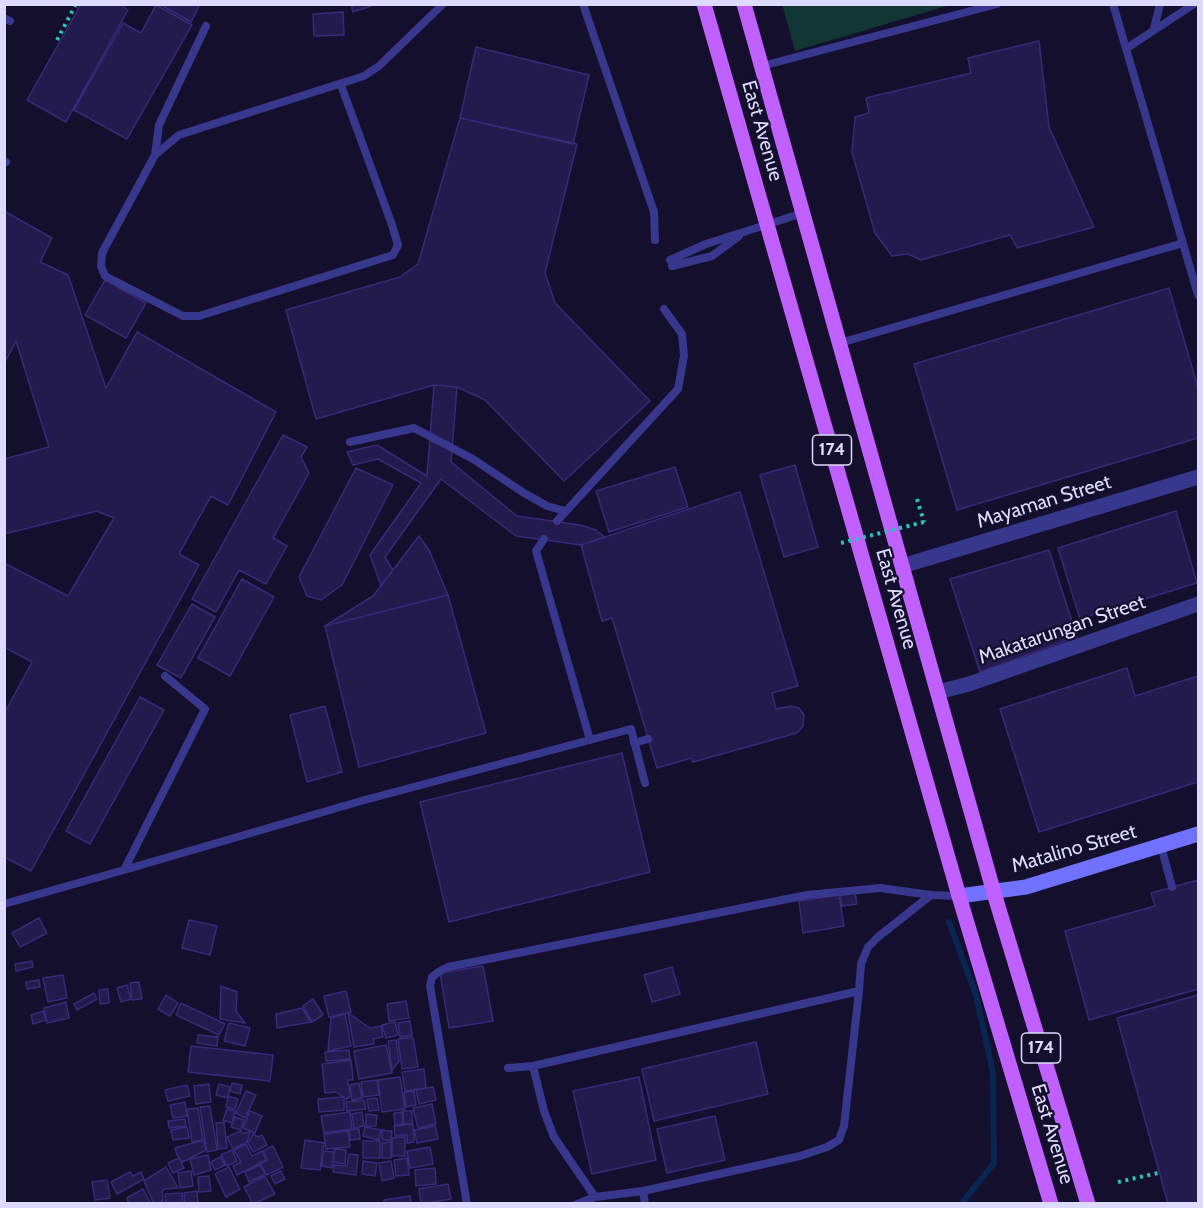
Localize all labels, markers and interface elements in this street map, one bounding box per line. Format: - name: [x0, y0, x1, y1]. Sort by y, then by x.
- street label: East Avenue: [736, 78, 788, 184]
- road number: 174: [812, 435, 852, 465]
- street label: Mayaman Street: [974, 470, 1114, 534]
- street label: East Avenue: [870, 546, 922, 652]
- street label: Makatarungan Street: [975, 590, 1149, 670]
- street label: Matalino Street: [1009, 820, 1139, 878]
- road number: 174: [1022, 1033, 1060, 1063]
- street label: East Avenue: [1025, 1081, 1079, 1187]

